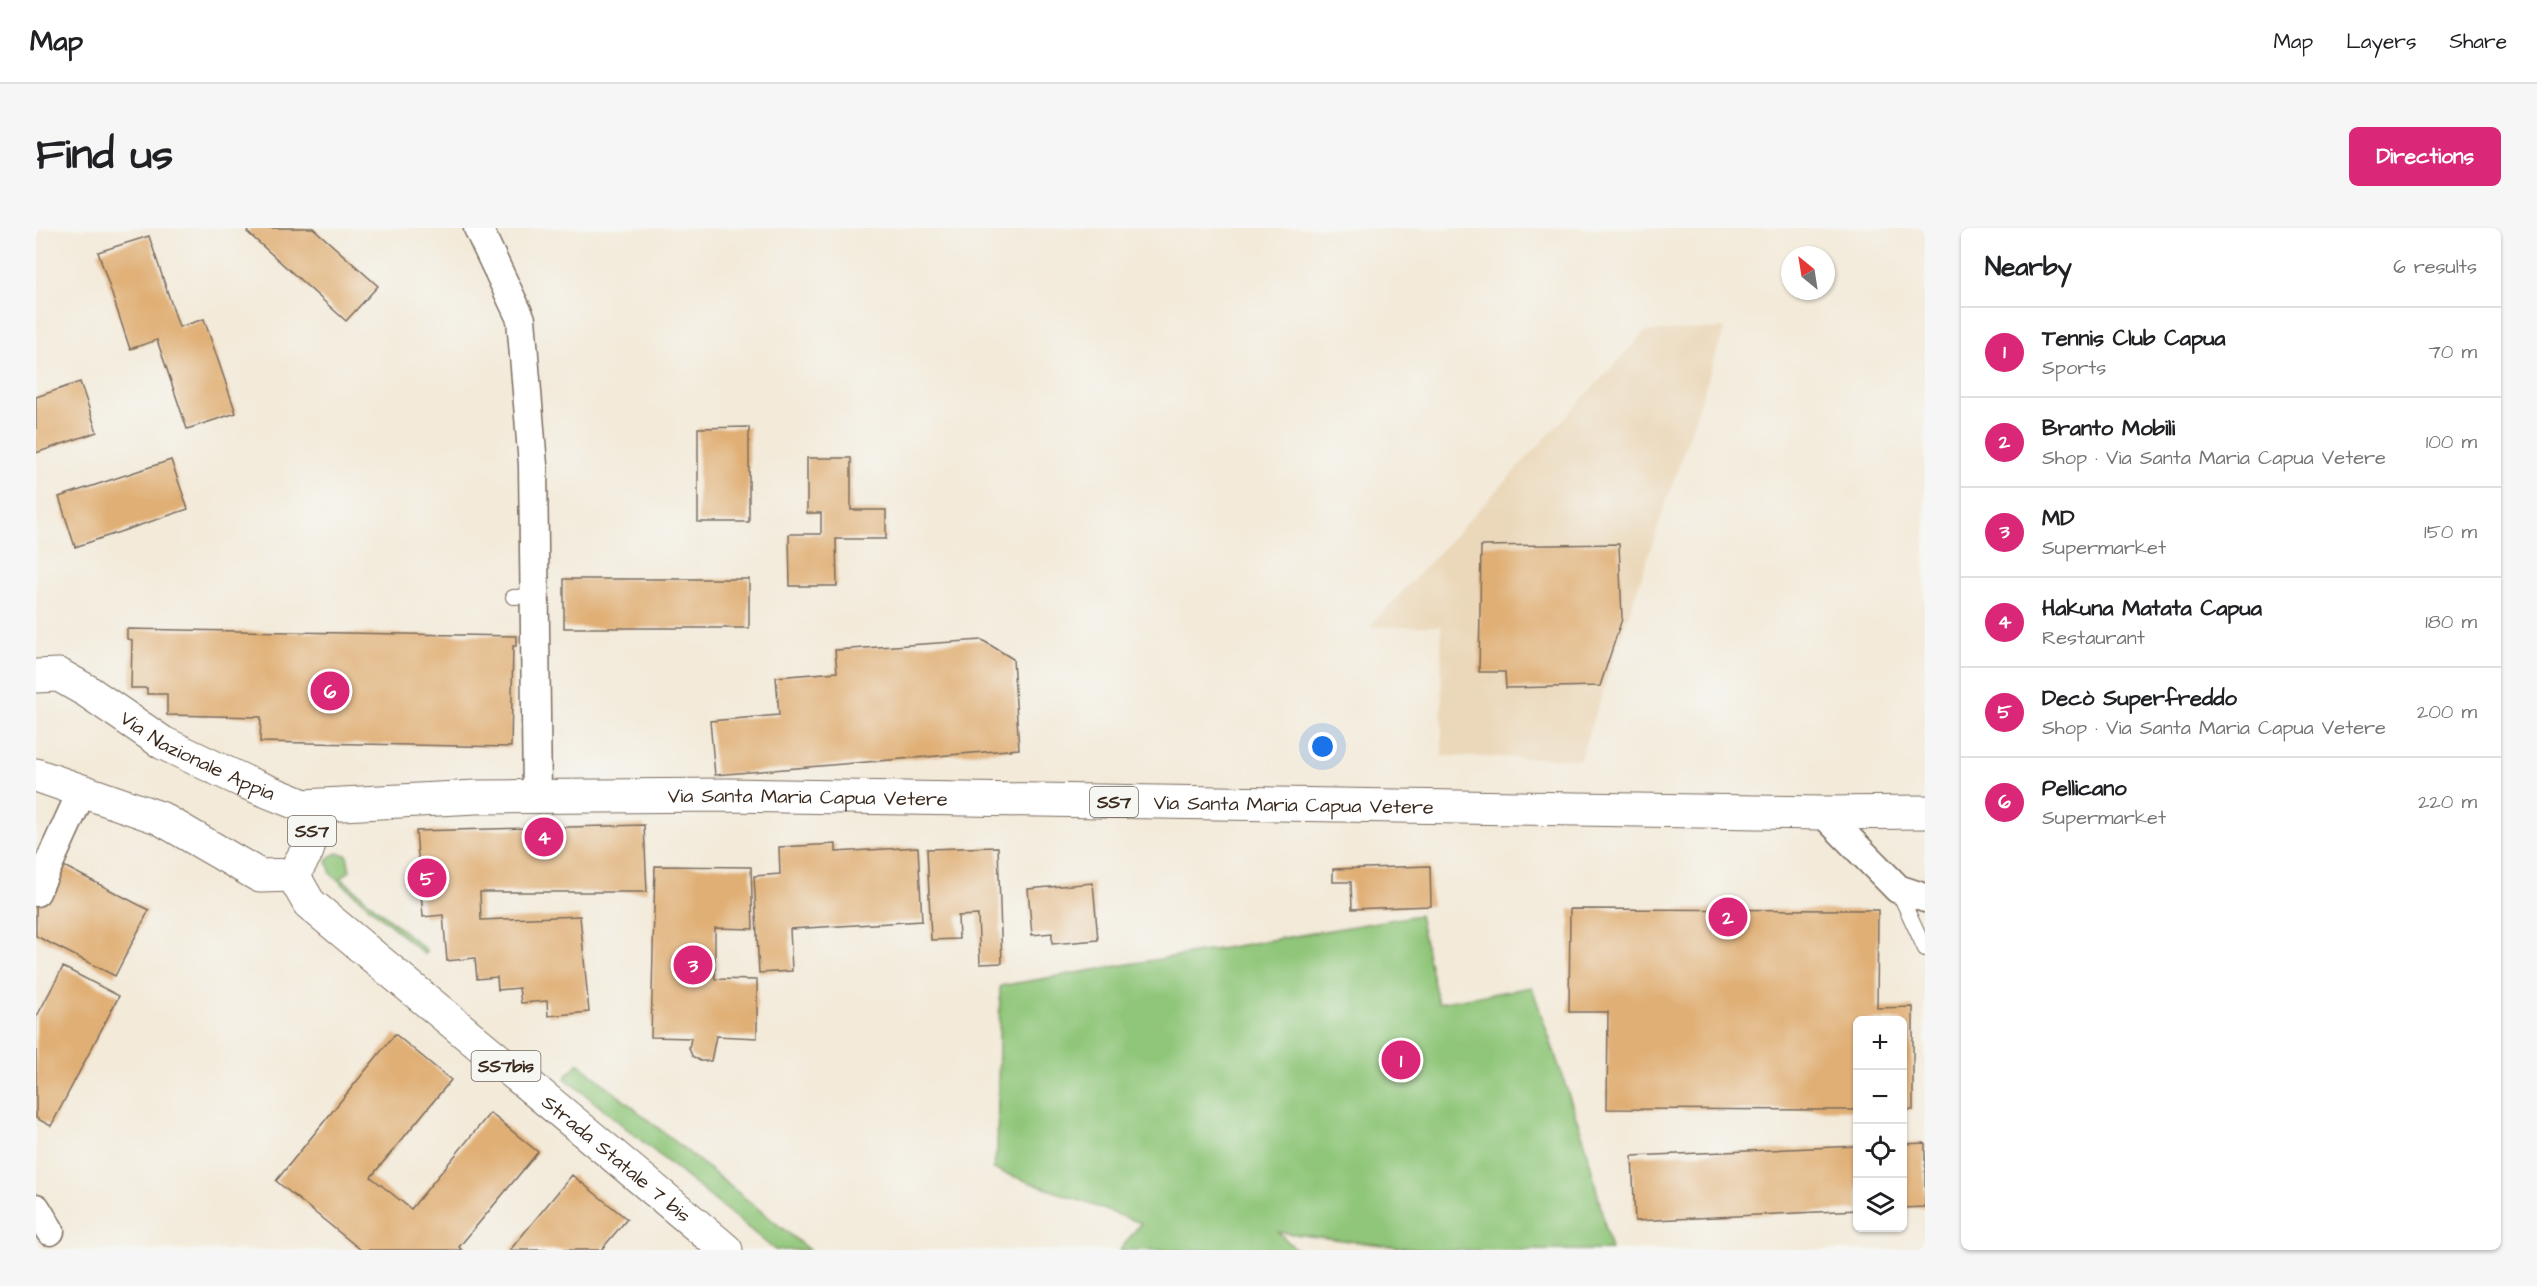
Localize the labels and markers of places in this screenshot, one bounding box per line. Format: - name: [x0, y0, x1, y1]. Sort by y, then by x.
- pin: 6: [310, 668, 350, 714]
- pin: 4: [524, 814, 564, 860]
- pin: 5: [408, 856, 446, 900]
- pin: 2: [1708, 894, 1748, 940]
- pin: 3: [674, 942, 712, 988]
- pin: 1: [1382, 1038, 1420, 1082]

